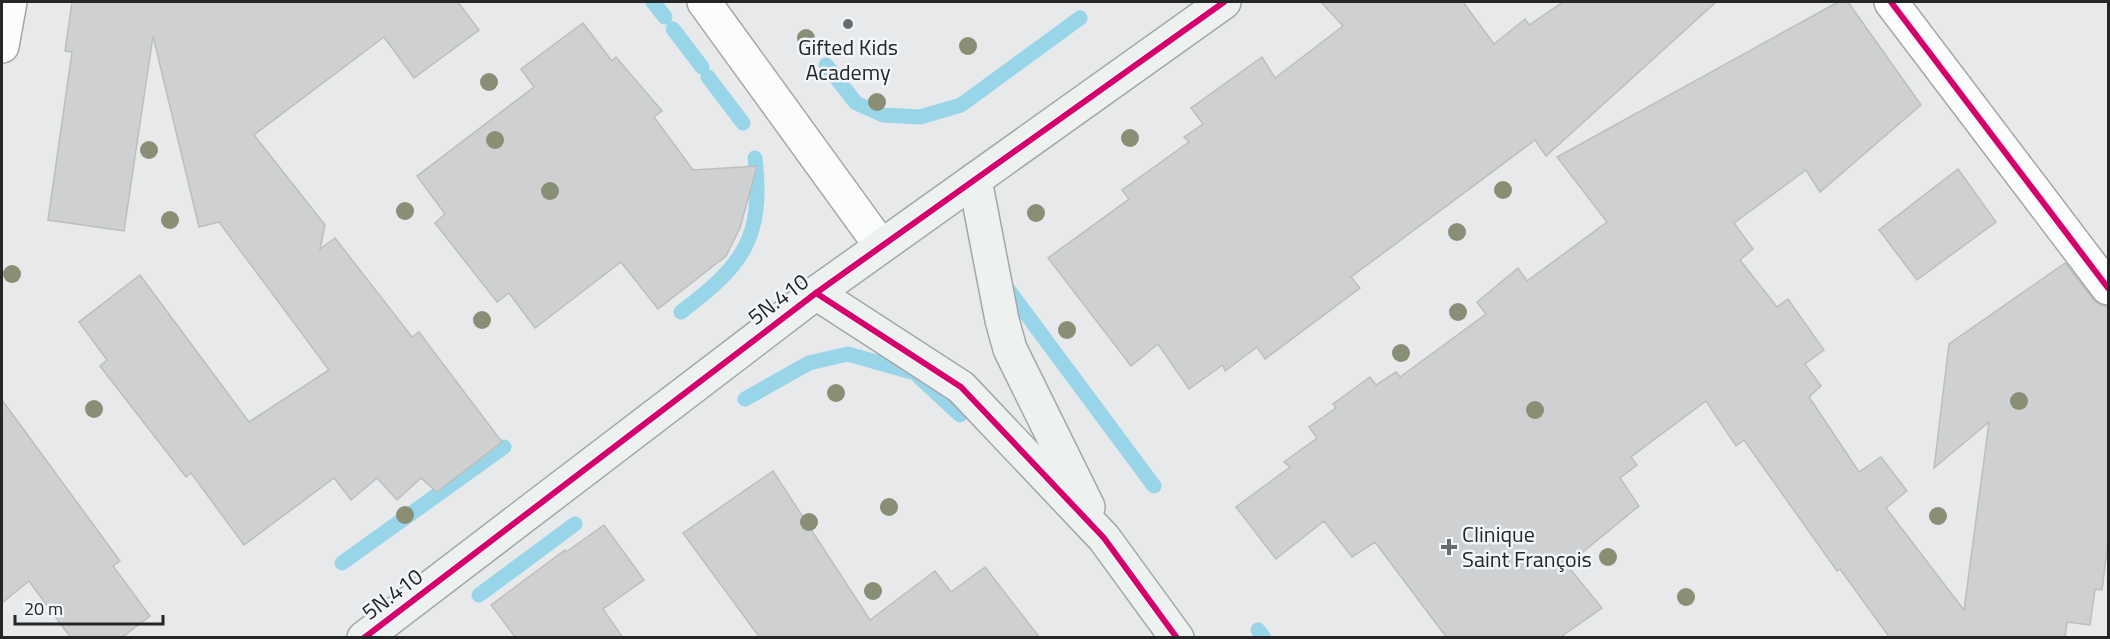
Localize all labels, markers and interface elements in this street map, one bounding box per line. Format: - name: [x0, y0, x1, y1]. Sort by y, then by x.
- marker: Gifted Kids Academy: [841, 17, 855, 31]
- place label: Gifted Kids Academy: [798, 30, 898, 89]
- street label: 5N.410: [740, 265, 816, 333]
- place label: Clinique Saint François: [1462, 517, 1592, 576]
- marker: Clinique Saint François: [1440, 538, 1458, 556]
- street label: 5N.410: [354, 560, 430, 628]
- scale bar: [15, 588, 164, 626]
- text: 20 m: [24, 595, 63, 622]

